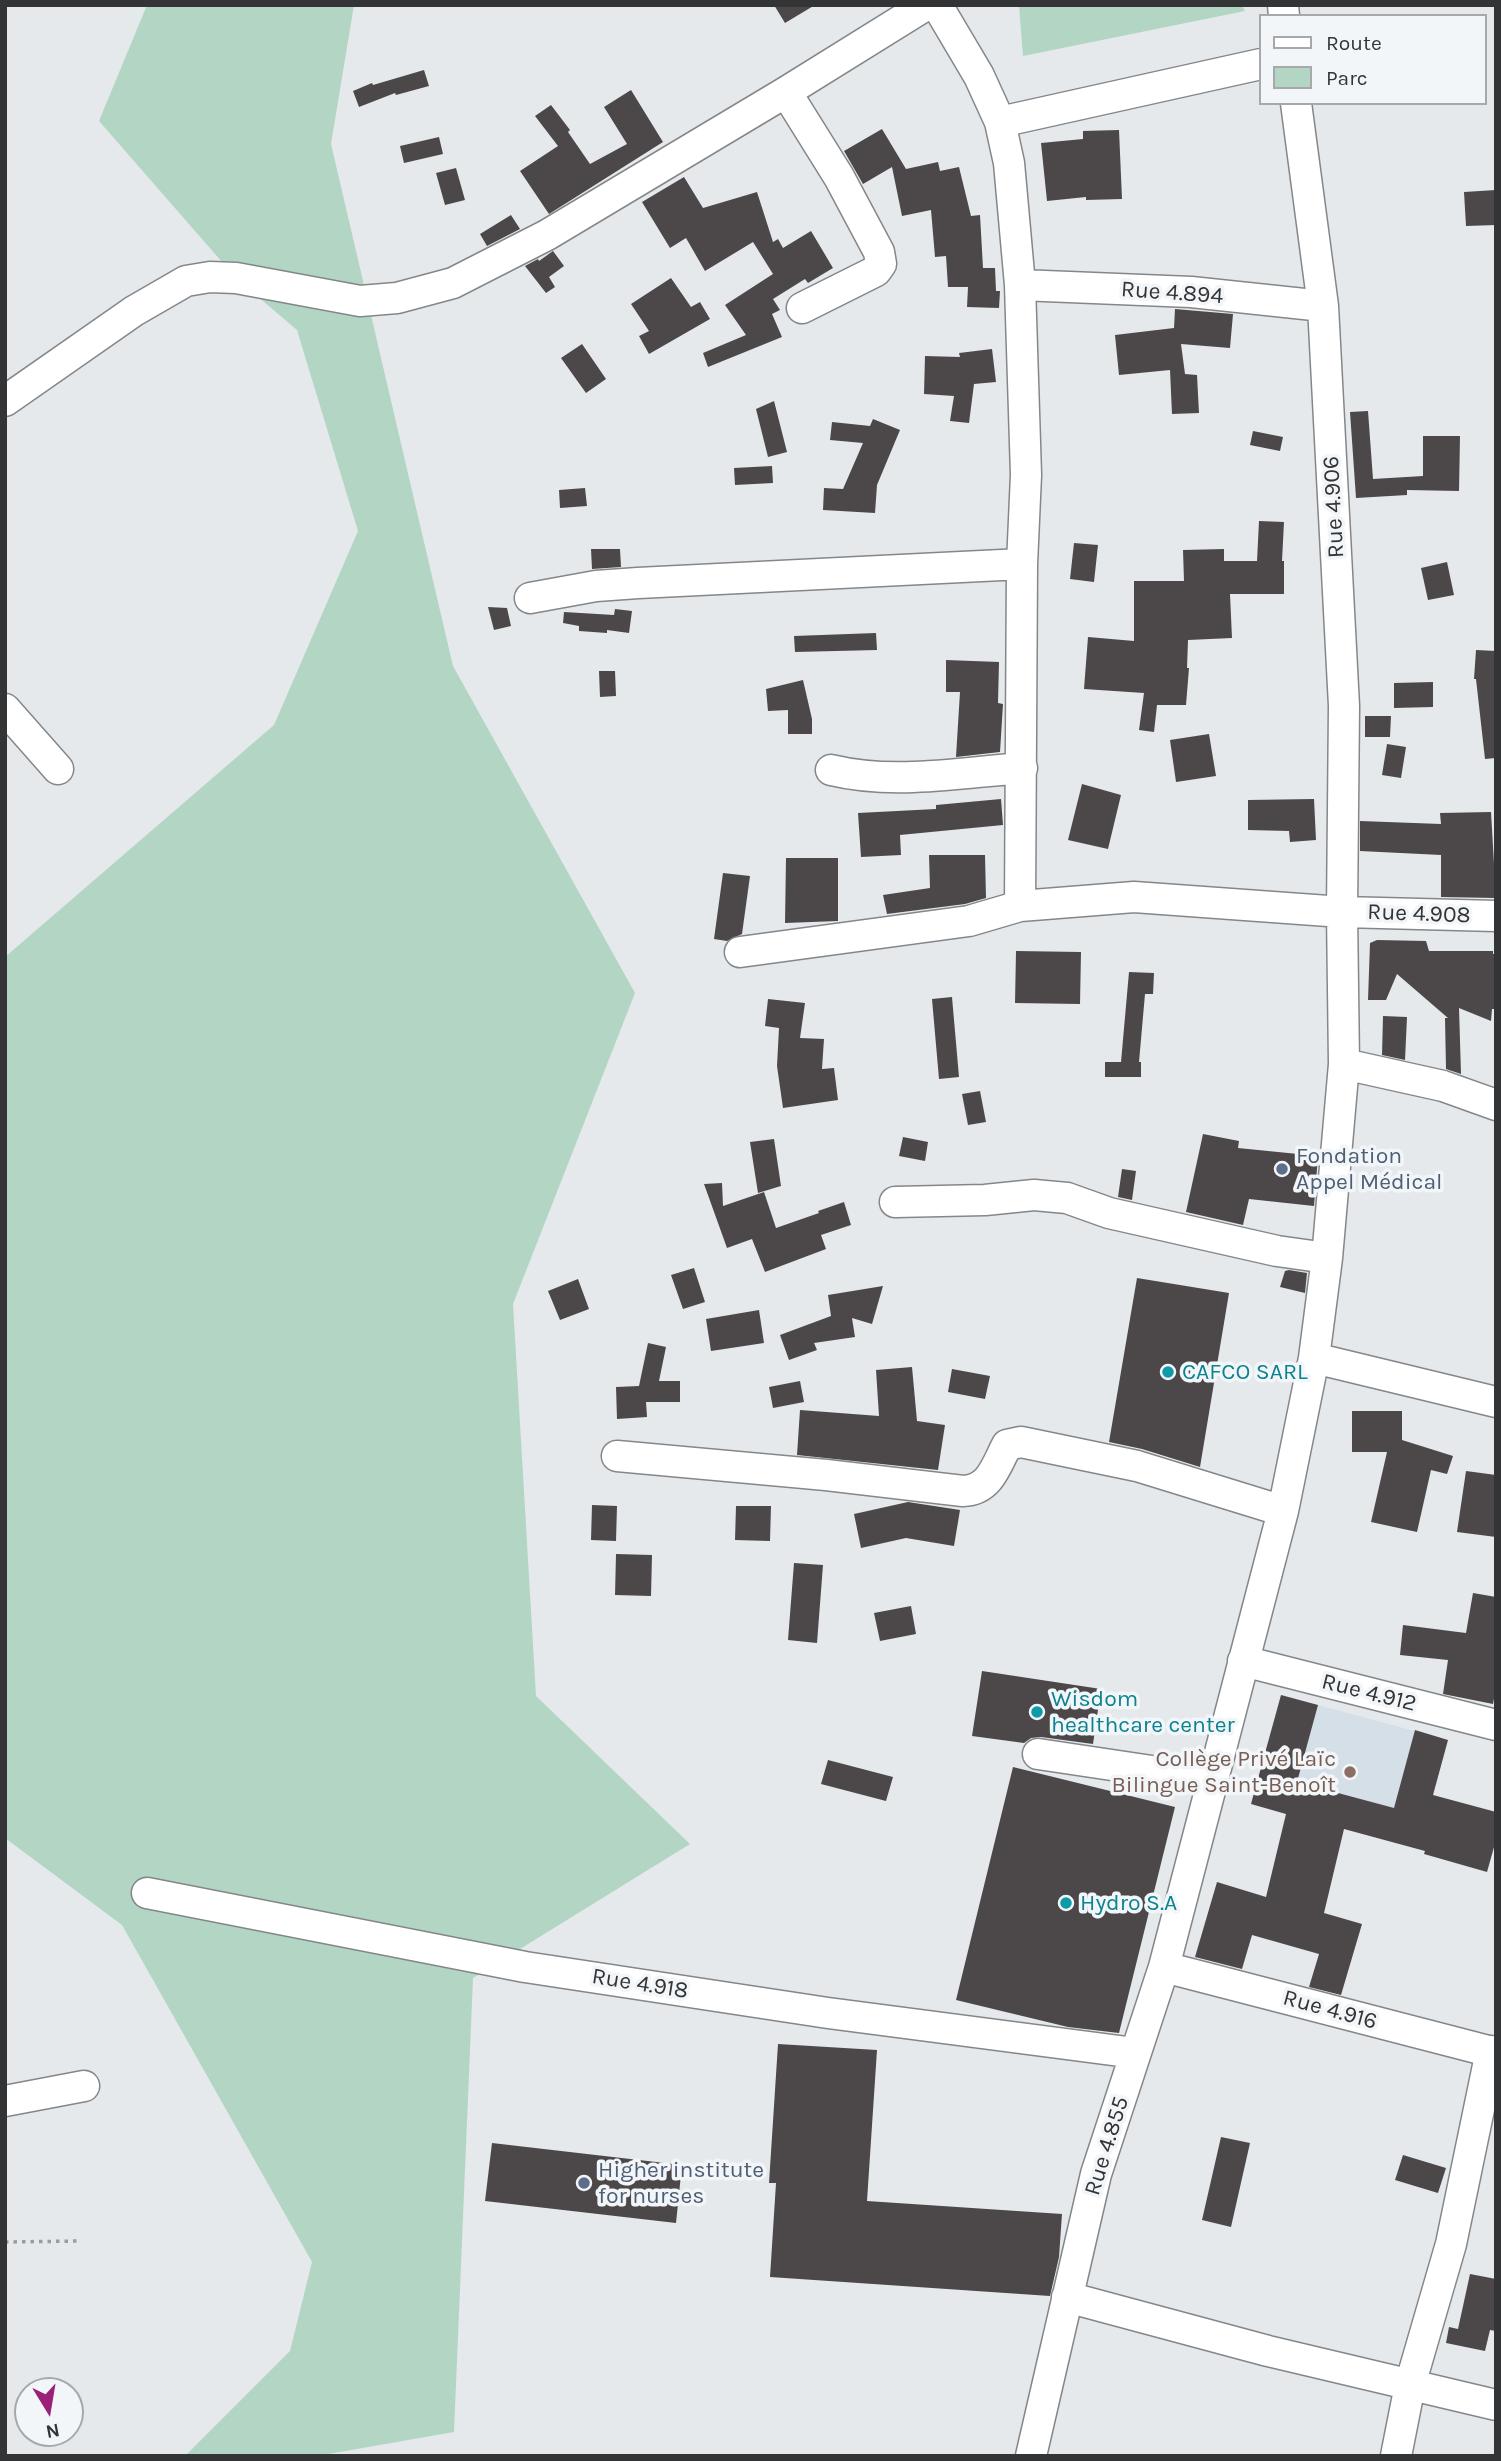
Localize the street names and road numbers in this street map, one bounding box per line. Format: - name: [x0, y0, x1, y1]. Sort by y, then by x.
- street label: Rue 4.894: [1120, 276, 1224, 310]
- street label: Rue 4.906: [1318, 455, 1350, 559]
- street label: Rue 4.908: [1367, 898, 1471, 930]
- street label: Rue 4.912: [1319, 1668, 1419, 1718]
- street label: Rue 4.918: [590, 1963, 690, 2005]
- street label: Rue 4.916: [1280, 1984, 1380, 2036]
- street label: Rue 4.855: [1079, 2093, 1135, 2199]

